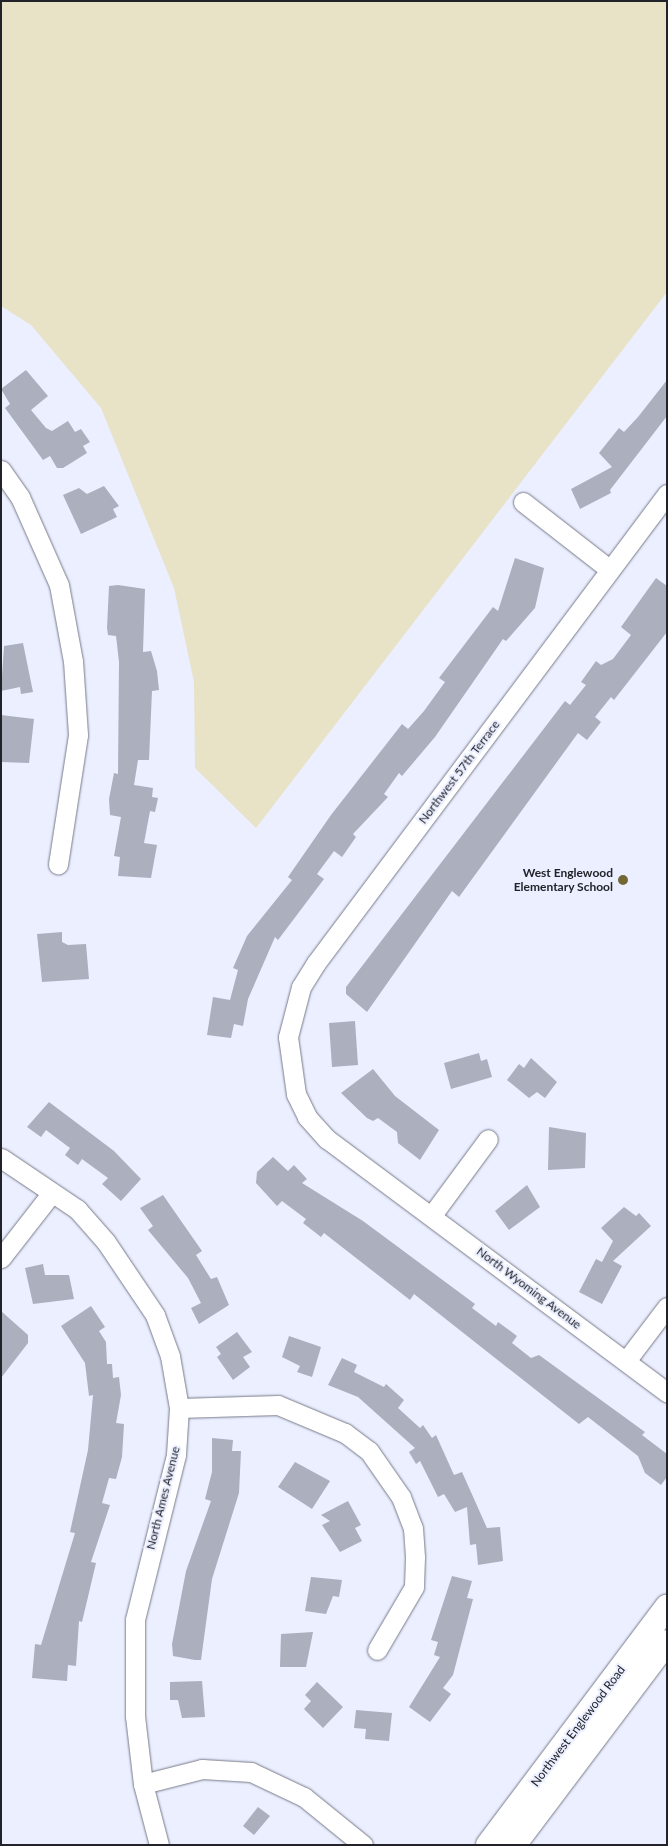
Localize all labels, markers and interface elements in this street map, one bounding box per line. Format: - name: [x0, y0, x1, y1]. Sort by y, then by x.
- street label: Northwest 57th Terrace: [415, 717, 503, 827]
- place label: West Englewood Elementary School: [513, 866, 613, 894]
- marker: West Englewood Elementary School: [617, 874, 629, 886]
- street label: North Wyoming Avenue: [474, 1244, 584, 1332]
- street label: North Ames Avenue: [143, 1445, 183, 1551]
- street label: Northwest Englewood Road: [528, 1663, 628, 1789]

